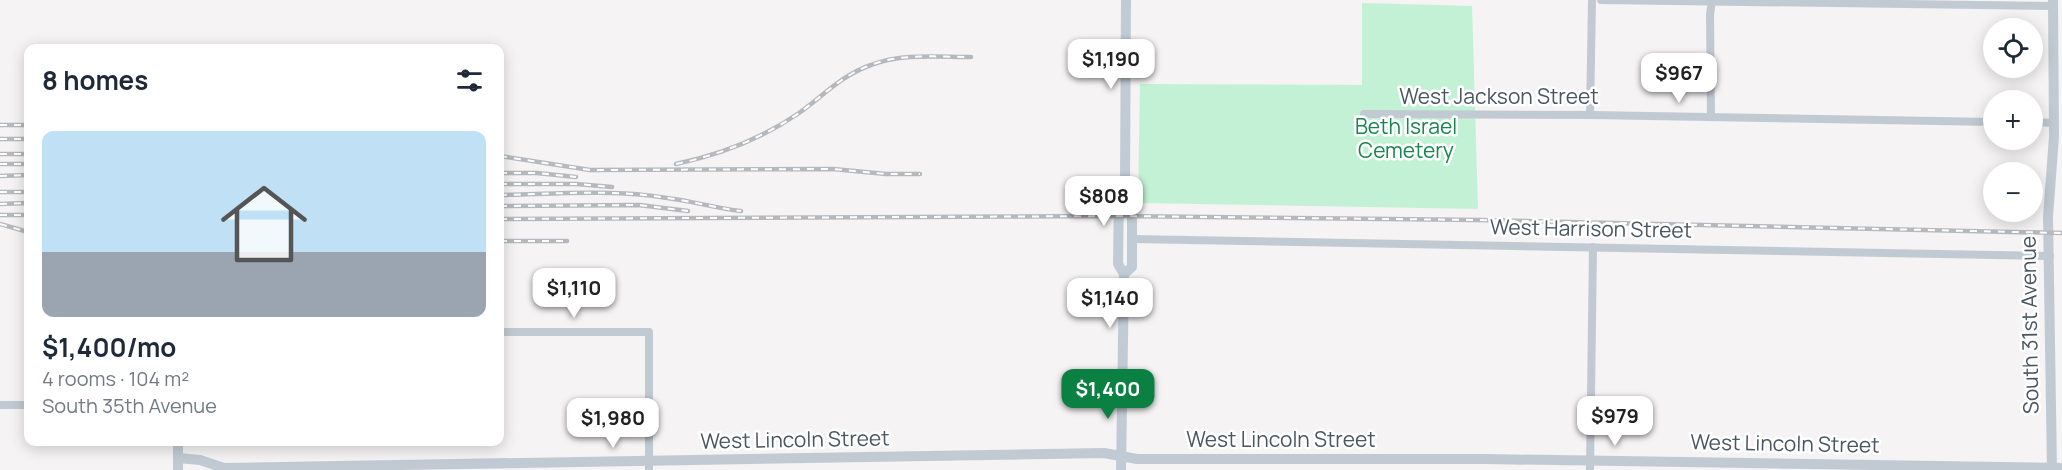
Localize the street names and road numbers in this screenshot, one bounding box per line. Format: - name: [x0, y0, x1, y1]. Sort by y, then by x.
- street label: West Jackson Street: [1399, 82, 1599, 110]
- street label: West Harrison Street: [1490, 212, 1692, 244]
- street label: South 31st Avenue: [2013, 236, 2045, 414]
- street label: West Lincoln Street: [700, 423, 890, 455]
- street label: West Lincoln Street: [1186, 425, 1376, 453]
- street label: West Lincoln Street: [1690, 427, 1880, 459]

